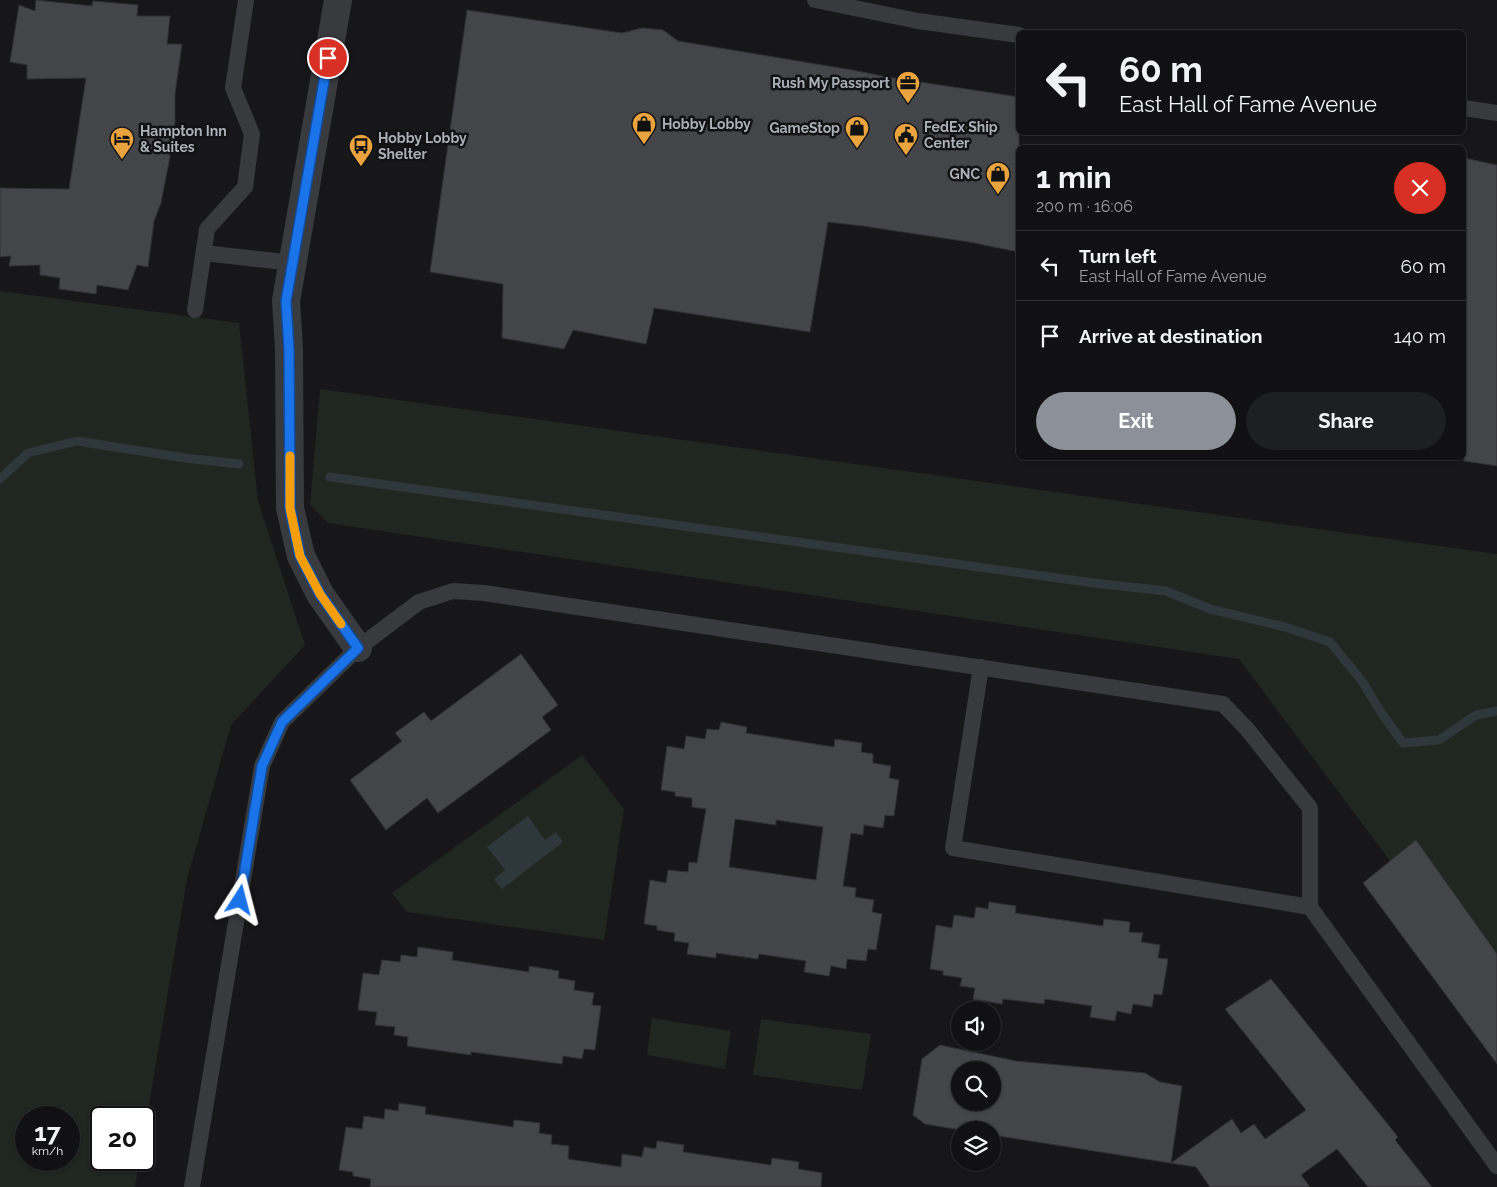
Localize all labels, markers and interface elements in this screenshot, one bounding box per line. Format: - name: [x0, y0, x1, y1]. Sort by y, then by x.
- pin: [307, 37, 349, 79]
- icon: arrive: [314, 44, 342, 72]
- text: 60 m: [1119, 49, 1203, 90]
- icon: left: [1036, 50, 1101, 115]
- office icon: Rush My Passport: [895, 70, 921, 104]
- place label: Rush My Passport: [772, 75, 891, 91]
- text: East Hall of Fame Avenue: [1119, 91, 1377, 117]
- shop icon: Hobby Lobby: [631, 111, 657, 145]
- shop icon: GameStop: [844, 115, 870, 149]
- place label: Hobby Lobby: [662, 116, 751, 132]
- place label: FedEx Ship Center: [924, 119, 998, 151]
- place label: GameStop: [769, 120, 840, 136]
- public building icon: FedEx Ship Center: [893, 122, 919, 156]
- place label: Hampton Inn & Suites: [140, 123, 227, 155]
- hotel icon: Hampton Inn & Suites: [109, 126, 135, 160]
- place label: Hobby Lobby Shelter: [378, 130, 467, 162]
- bus stop icon: Hobby Lobby Shelter: [348, 133, 374, 167]
- text: 1 min: [1036, 160, 1112, 195]
- shop icon: GNC: [985, 161, 1011, 195]
- button: close: [1394, 162, 1446, 214]
- place label: GNC: [950, 166, 980, 182]
- text: 200 m · 16:06: [1036, 197, 1133, 216]
- text: Turn left: [1079, 245, 1156, 267]
- icon: left: [1036, 252, 1064, 280]
- text: 60 m: [1401, 255, 1446, 277]
- text: East Hall of Fame Avenue: [1079, 267, 1267, 286]
- icon: arrive: [1036, 322, 1064, 350]
- text: Arrive at destination: [1079, 325, 1263, 347]
- text: 140 m: [1394, 325, 1446, 347]
- button: Exit: [1036, 392, 1236, 450]
- button: Share: [1246, 392, 1446, 450]
- position arrow: [213, 873, 265, 925]
- map controls: [951, 1001, 1001, 1171]
- button: sound: [951, 1001, 1001, 1051]
- button: search: [951, 1061, 1001, 1111]
- speed limit sign: 20: [90, 1106, 155, 1171]
- text: 17: [34, 1117, 61, 1147]
- button: layers: [951, 1121, 1001, 1171]
- text: km/h: [32, 1144, 63, 1158]

